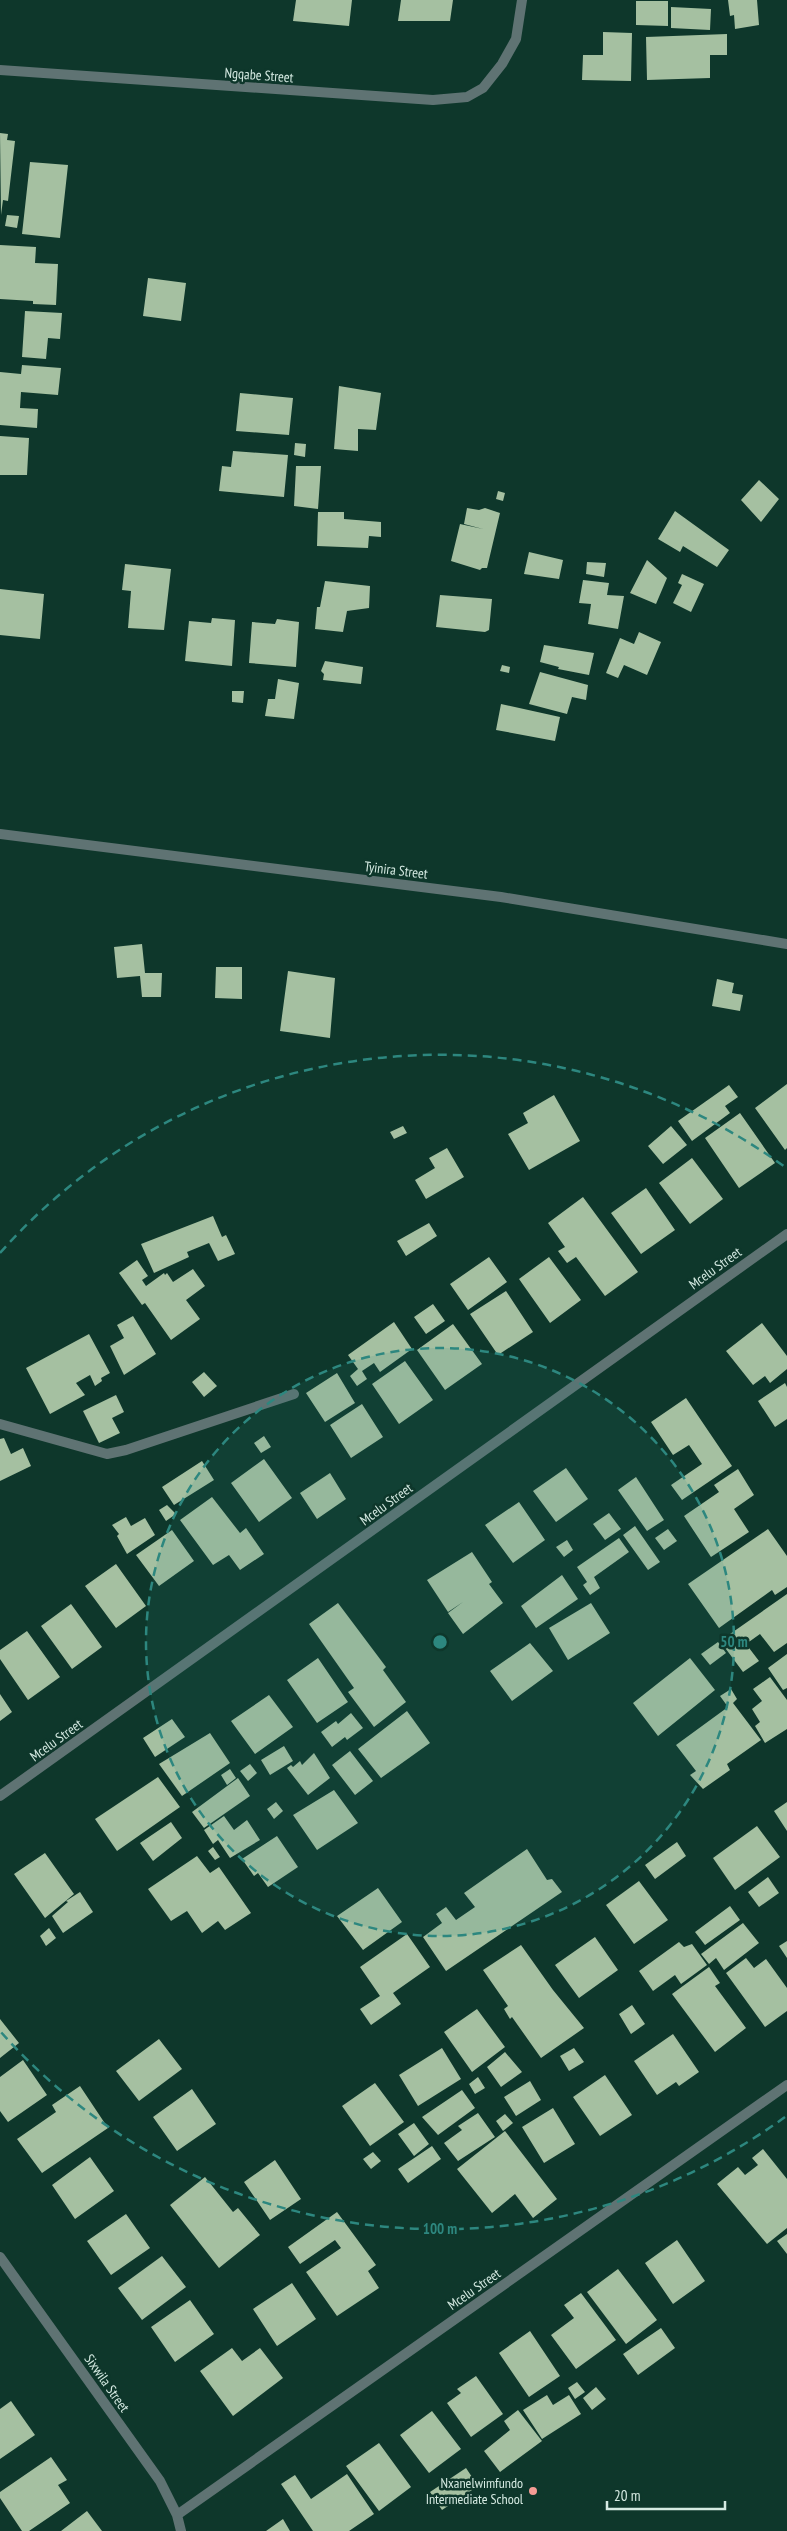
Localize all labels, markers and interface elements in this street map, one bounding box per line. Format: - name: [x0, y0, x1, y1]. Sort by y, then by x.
- street label: Ngqabe Street: [224, 64, 294, 86]
- street label: Tyinira Street: [363, 857, 429, 883]
- street label: Mcelu Street: [685, 1243, 745, 1293]
- street label: Mcelu Street: [356, 1479, 416, 1529]
- text: 50 m: [720, 1632, 748, 1651]
- centre of rings: [431, 1633, 449, 1651]
- street label: Mcelu Street: [26, 1715, 86, 1765]
- text: 100 m: [423, 2219, 457, 2238]
- street label: Mcelu Street: [444, 2264, 504, 2314]
- street label: Sixwila Street: [80, 2350, 134, 2416]
- place label: Nxanelwimfundo Intermediate School: [426, 2474, 524, 2508]
- scale bar: [607, 2478, 724, 2510]
- marker: Nxanelwimfundo Intermediate School: [527, 2485, 539, 2497]
- text: 20 m: [614, 2486, 640, 2505]

